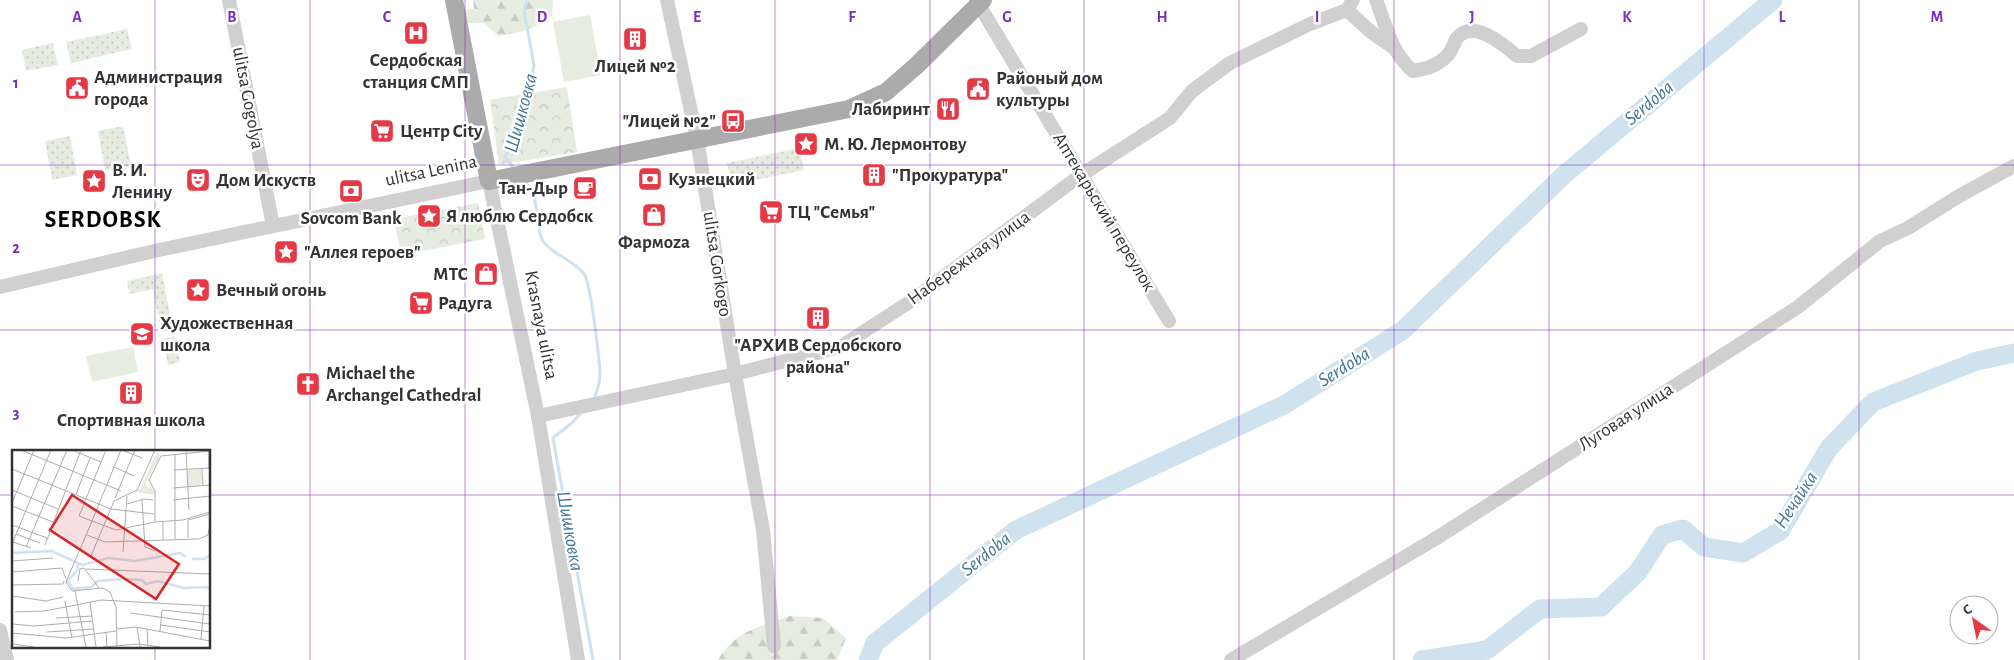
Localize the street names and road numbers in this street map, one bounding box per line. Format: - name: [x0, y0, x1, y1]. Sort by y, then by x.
- street label: ulitsa Gogolya: [229, 45, 267, 151]
- street label: Аптекарьский переулок: [1049, 129, 1159, 295]
- street label: ulitsa Lenina: [383, 152, 479, 190]
- street label: Набережная улица: [904, 207, 1034, 309]
- street label: ulitsa Gorkogo: [699, 210, 735, 318]
- street label: Krasnaya ulitsa: [521, 269, 561, 381]
- street label: Луговая улица: [1575, 379, 1677, 455]

